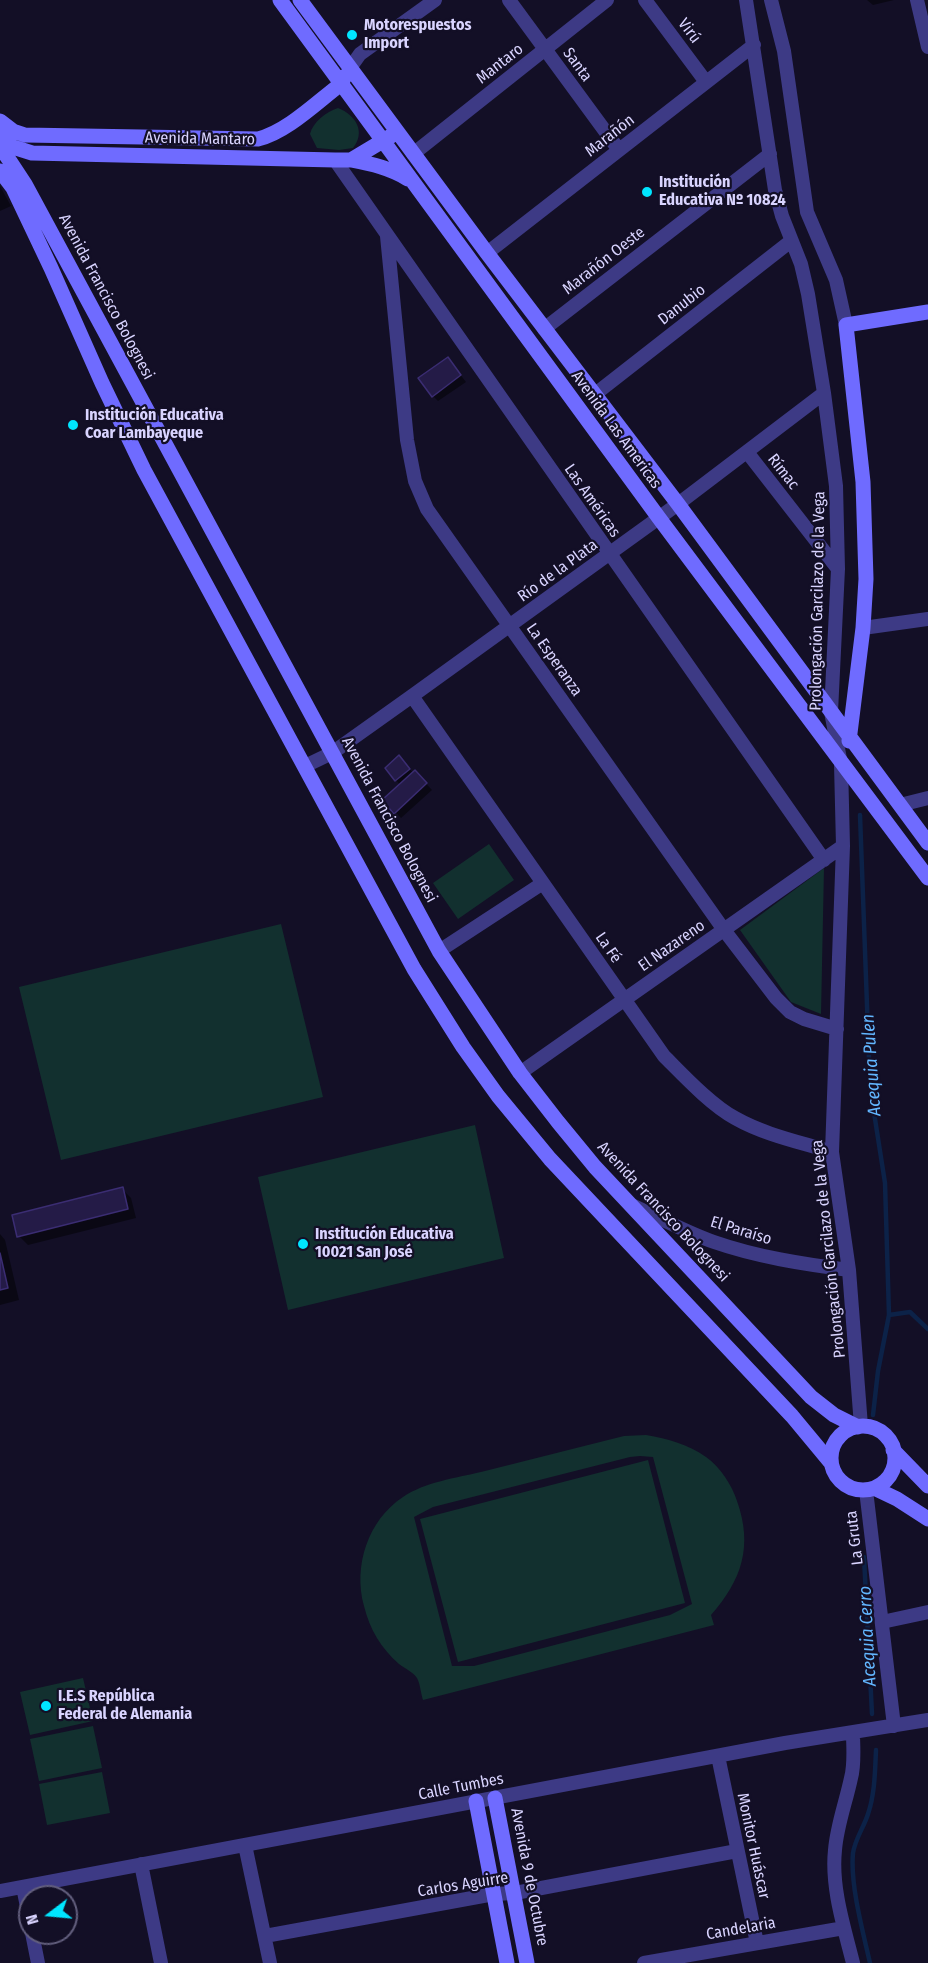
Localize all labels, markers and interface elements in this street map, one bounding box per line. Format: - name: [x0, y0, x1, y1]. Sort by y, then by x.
- street label: Virú: [673, 15, 705, 47]
- place label: Motorespuestos Import: [364, 16, 471, 54]
- marker: Motorespuestos Import: [345, 28, 359, 42]
- street label: Mantaro: [473, 40, 527, 88]
- street label: Santa: [558, 44, 596, 86]
- street label: Marañón: [581, 111, 639, 161]
- street label: Avenida Mantaro: [145, 128, 255, 150]
- place label: Institución Educativa Nº 10824: [659, 173, 786, 211]
- marker: Institución Educativa Nº 10824: [640, 185, 654, 199]
- street label: Avenida Francisco Bolognesi: [54, 211, 158, 383]
- street label: Marañón Oeste: [559, 223, 649, 299]
- street label: Danubio: [655, 281, 709, 329]
- street label: Avenida Las Americas: [567, 367, 665, 493]
- place label: Institución Educativa Coar Lambayeque: [85, 406, 224, 444]
- marker: Institución Educativa Coar Lambayeque: [66, 418, 80, 432]
- street label: Rímac: [763, 450, 803, 494]
- street label: Las Américas: [560, 461, 624, 541]
- street label: Prolongación Garcilazo de la Vega: [806, 491, 830, 711]
- street label: Río de la Plata: [514, 536, 602, 606]
- street label: La Esperanza: [522, 620, 586, 700]
- street label: Avenida Francisco Bolognesi: [337, 734, 441, 906]
- street label: El Nazareno: [635, 916, 709, 976]
- street label: La Fé: [591, 929, 625, 967]
- water label: Acequia Pulen: [858, 1013, 886, 1117]
- street label: Avenida Francisco Bolognesi: [593, 1138, 733, 1286]
- street label: Prolongación Garcilazo de la Vega: [808, 1139, 850, 1359]
- street label: El Paraíso: [708, 1213, 774, 1249]
- place label: Institución Educativa 10021 San José: [315, 1225, 454, 1263]
- marker: Institución Educativa 10021 San José: [296, 1237, 310, 1251]
- street label: La Gruta: [842, 1510, 868, 1566]
- water label: Acequia Cerro: [855, 1585, 881, 1687]
- place label: I.E.S República Federal de Alemania: [58, 1687, 192, 1725]
- marker: I.E.S República Federal de Alemania: [39, 1699, 53, 1713]
- street label: Calle Tumbes: [417, 1769, 505, 1805]
- street label: Monitor Huáscar: [732, 1791, 774, 1901]
- street label: Avenida 9 de Octubre: [506, 1807, 552, 1947]
- street label: Carlos Aguirre: [416, 1868, 510, 1902]
- north arrow: [18, 1885, 78, 1945]
- text: N: [22, 1912, 43, 1927]
- street label: Candelaria: [705, 1913, 777, 1945]

